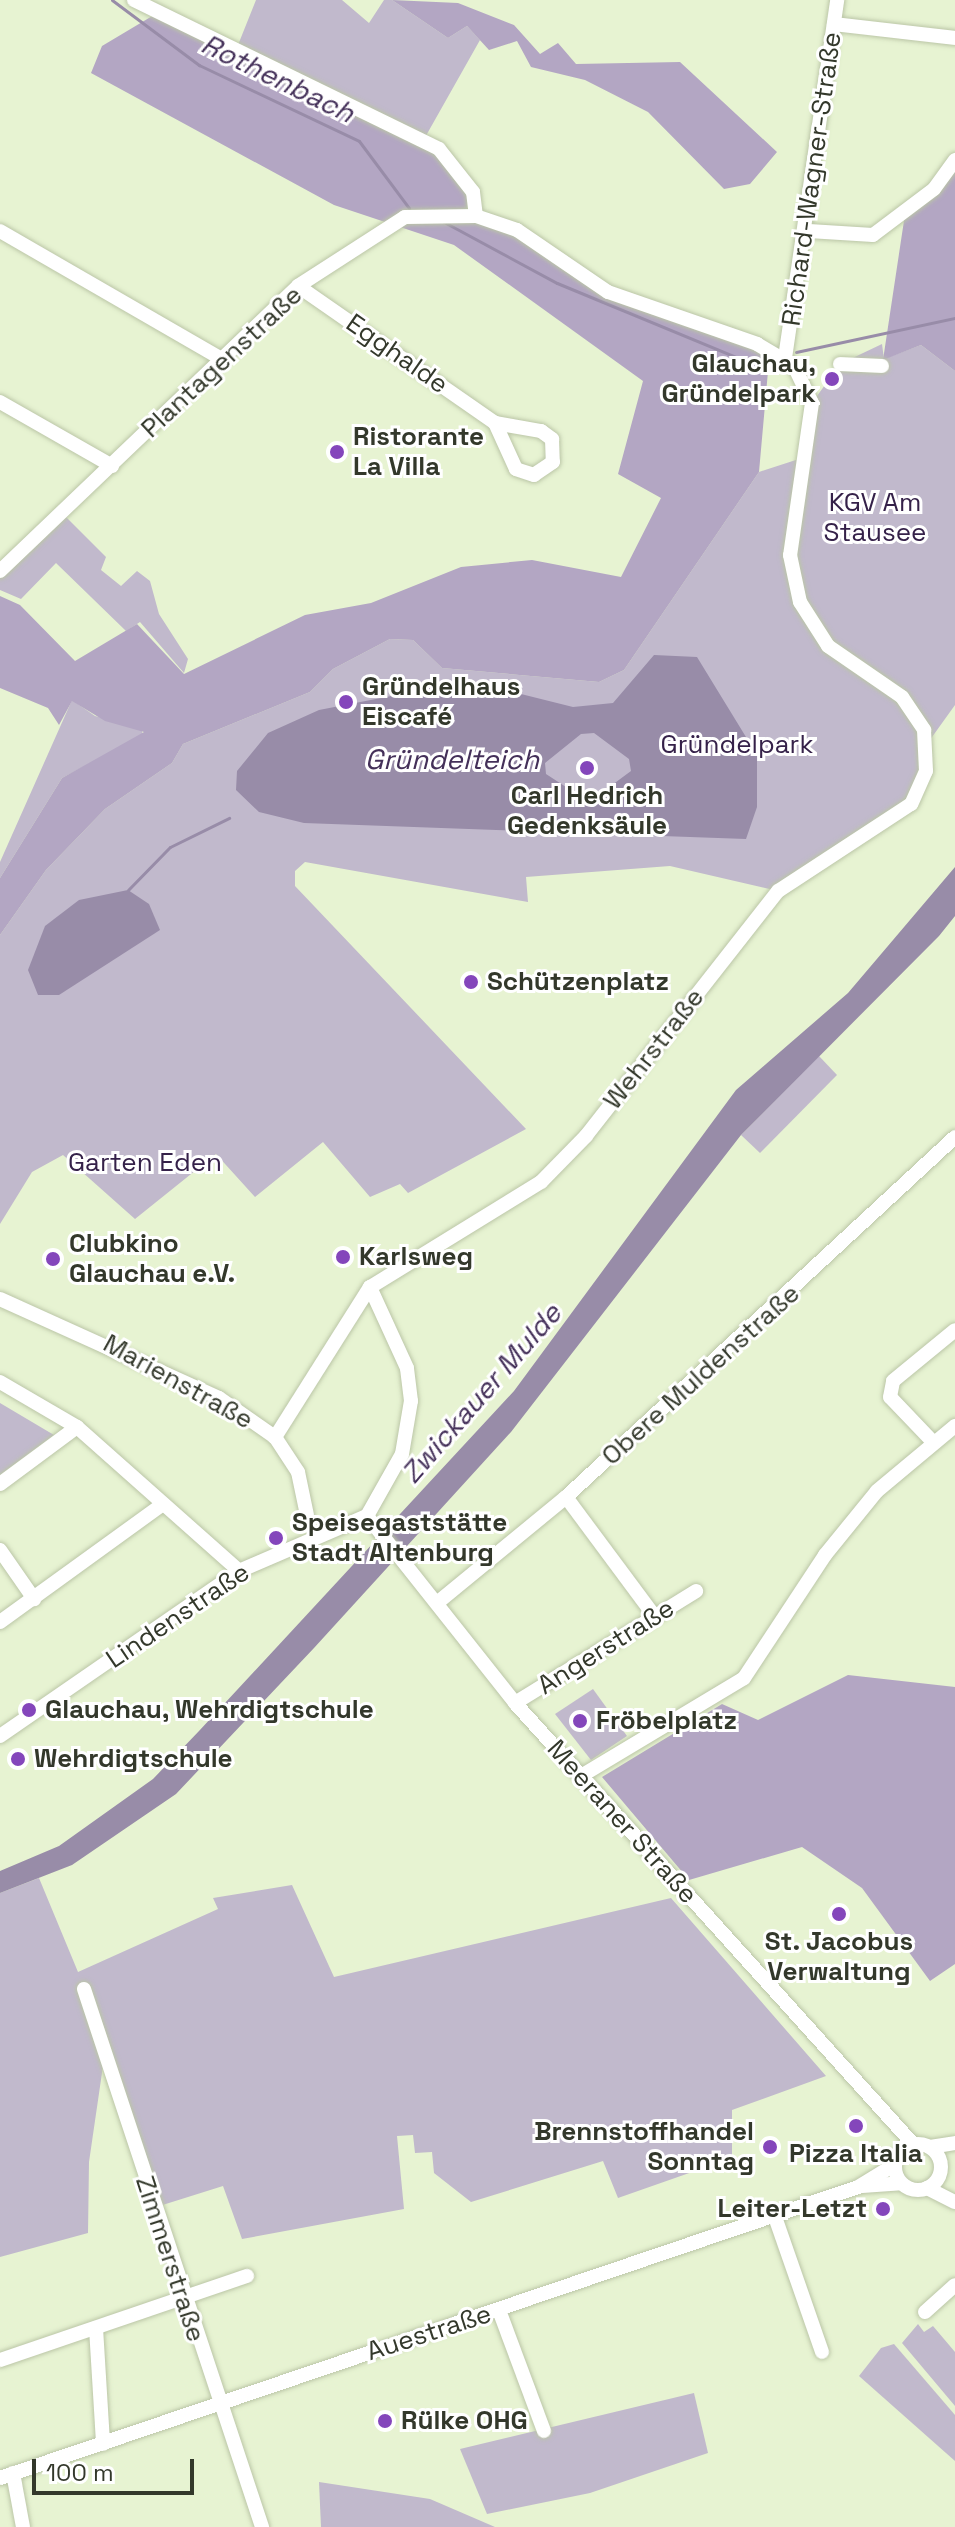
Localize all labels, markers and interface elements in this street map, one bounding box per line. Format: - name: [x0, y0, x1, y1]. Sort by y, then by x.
- water label: Rothenbach: [196, 27, 360, 129]
- street label: Richard-Wagner-Straße: [776, 30, 848, 328]
- street label: Plantagenstraße: [135, 280, 309, 444]
- street label: Egghalde: [340, 308, 454, 400]
- place label: Glauchau, Gründelpark: [661, 348, 816, 410]
- marker: Glauchau, Gründelpark: [823, 370, 841, 388]
- place label: Ristorante La Villa: [353, 421, 484, 482]
- marker: Ristorante La Villa: [328, 443, 346, 461]
- park label: KGV Am Stausee: [824, 487, 926, 548]
- place label: Gründelhaus Eiscafé: [362, 671, 520, 732]
- marker: Gründelhaus Eiscafé: [337, 693, 355, 711]
- park label: Gründelpark: [661, 729, 813, 761]
- water label: Gründelteich: [365, 742, 539, 776]
- marker: Carl Hedrich Gedenksäule: [578, 759, 596, 777]
- place label: Carl Hedrich Gedenksäule: [507, 780, 667, 842]
- place label: Schützenplatz: [487, 966, 669, 998]
- marker: Schützenplatz: [462, 973, 480, 991]
- street label: Wehrstraße: [597, 982, 711, 1116]
- park label: Garten Eden: [68, 1147, 222, 1179]
- place label: Clubkino Glauchau e.V.: [69, 1228, 235, 1290]
- place label: Karlsweg: [359, 1241, 473, 1273]
- marker: Karlsweg: [334, 1248, 352, 1266]
- marker: Clubkino Glauchau e.V.: [44, 1250, 62, 1268]
- street label: Obere Muldenstraße: [596, 1278, 806, 1472]
- water label: Zwickauer Mulde: [394, 1296, 568, 1490]
- street label: Marienstraße: [98, 1328, 258, 1436]
- place label: Speisegaststätte Stadt Altenburg: [292, 1507, 507, 1568]
- marker: Speisegaststätte Stadt Altenburg: [267, 1529, 285, 1547]
- street label: Lindenstraße: [100, 1557, 256, 1675]
- street label: Angerstraße: [532, 1593, 680, 1701]
- place label: Glauchau, Wehrdigtschule: [45, 1694, 375, 1726]
- marker: Glauchau, Wehrdigtschule: [20, 1701, 38, 1719]
- place label: Fröbelplatz: [596, 1705, 737, 1737]
- marker: Fröbelplatz: [571, 1712, 589, 1730]
- street label: Meeraner Straße: [540, 1734, 704, 1910]
- place label: Wehrdigtschule: [34, 1743, 233, 1775]
- marker: Wehrdigtschule: [9, 1750, 27, 1768]
- marker: St. Jacobus Verwaltung: [830, 1905, 848, 1923]
- place label: St. Jacobus Verwaltung: [764, 1926, 914, 1988]
- place label: Brennstoffhandel Sonntag: [534, 2116, 754, 2178]
- marker: Pizza Italia: [847, 2117, 865, 2135]
- marker: Brennstoffhandel Sonntag: [761, 2138, 779, 2156]
- place label: Pizza Italia: [789, 2138, 923, 2170]
- street label: Zimmerstraße: [129, 2172, 211, 2346]
- place label: Leiter-Letzt: [718, 2193, 867, 2225]
- marker: Leiter-Letzt: [874, 2200, 892, 2218]
- street label: Auestraße: [363, 2298, 495, 2368]
- place label: Rülke OHG: [401, 2405, 528, 2437]
- marker: Rülke OHG: [376, 2412, 394, 2430]
- scale bar: [36, 2443, 198, 2493]
- text: 100 m: [46, 2457, 114, 2488]

